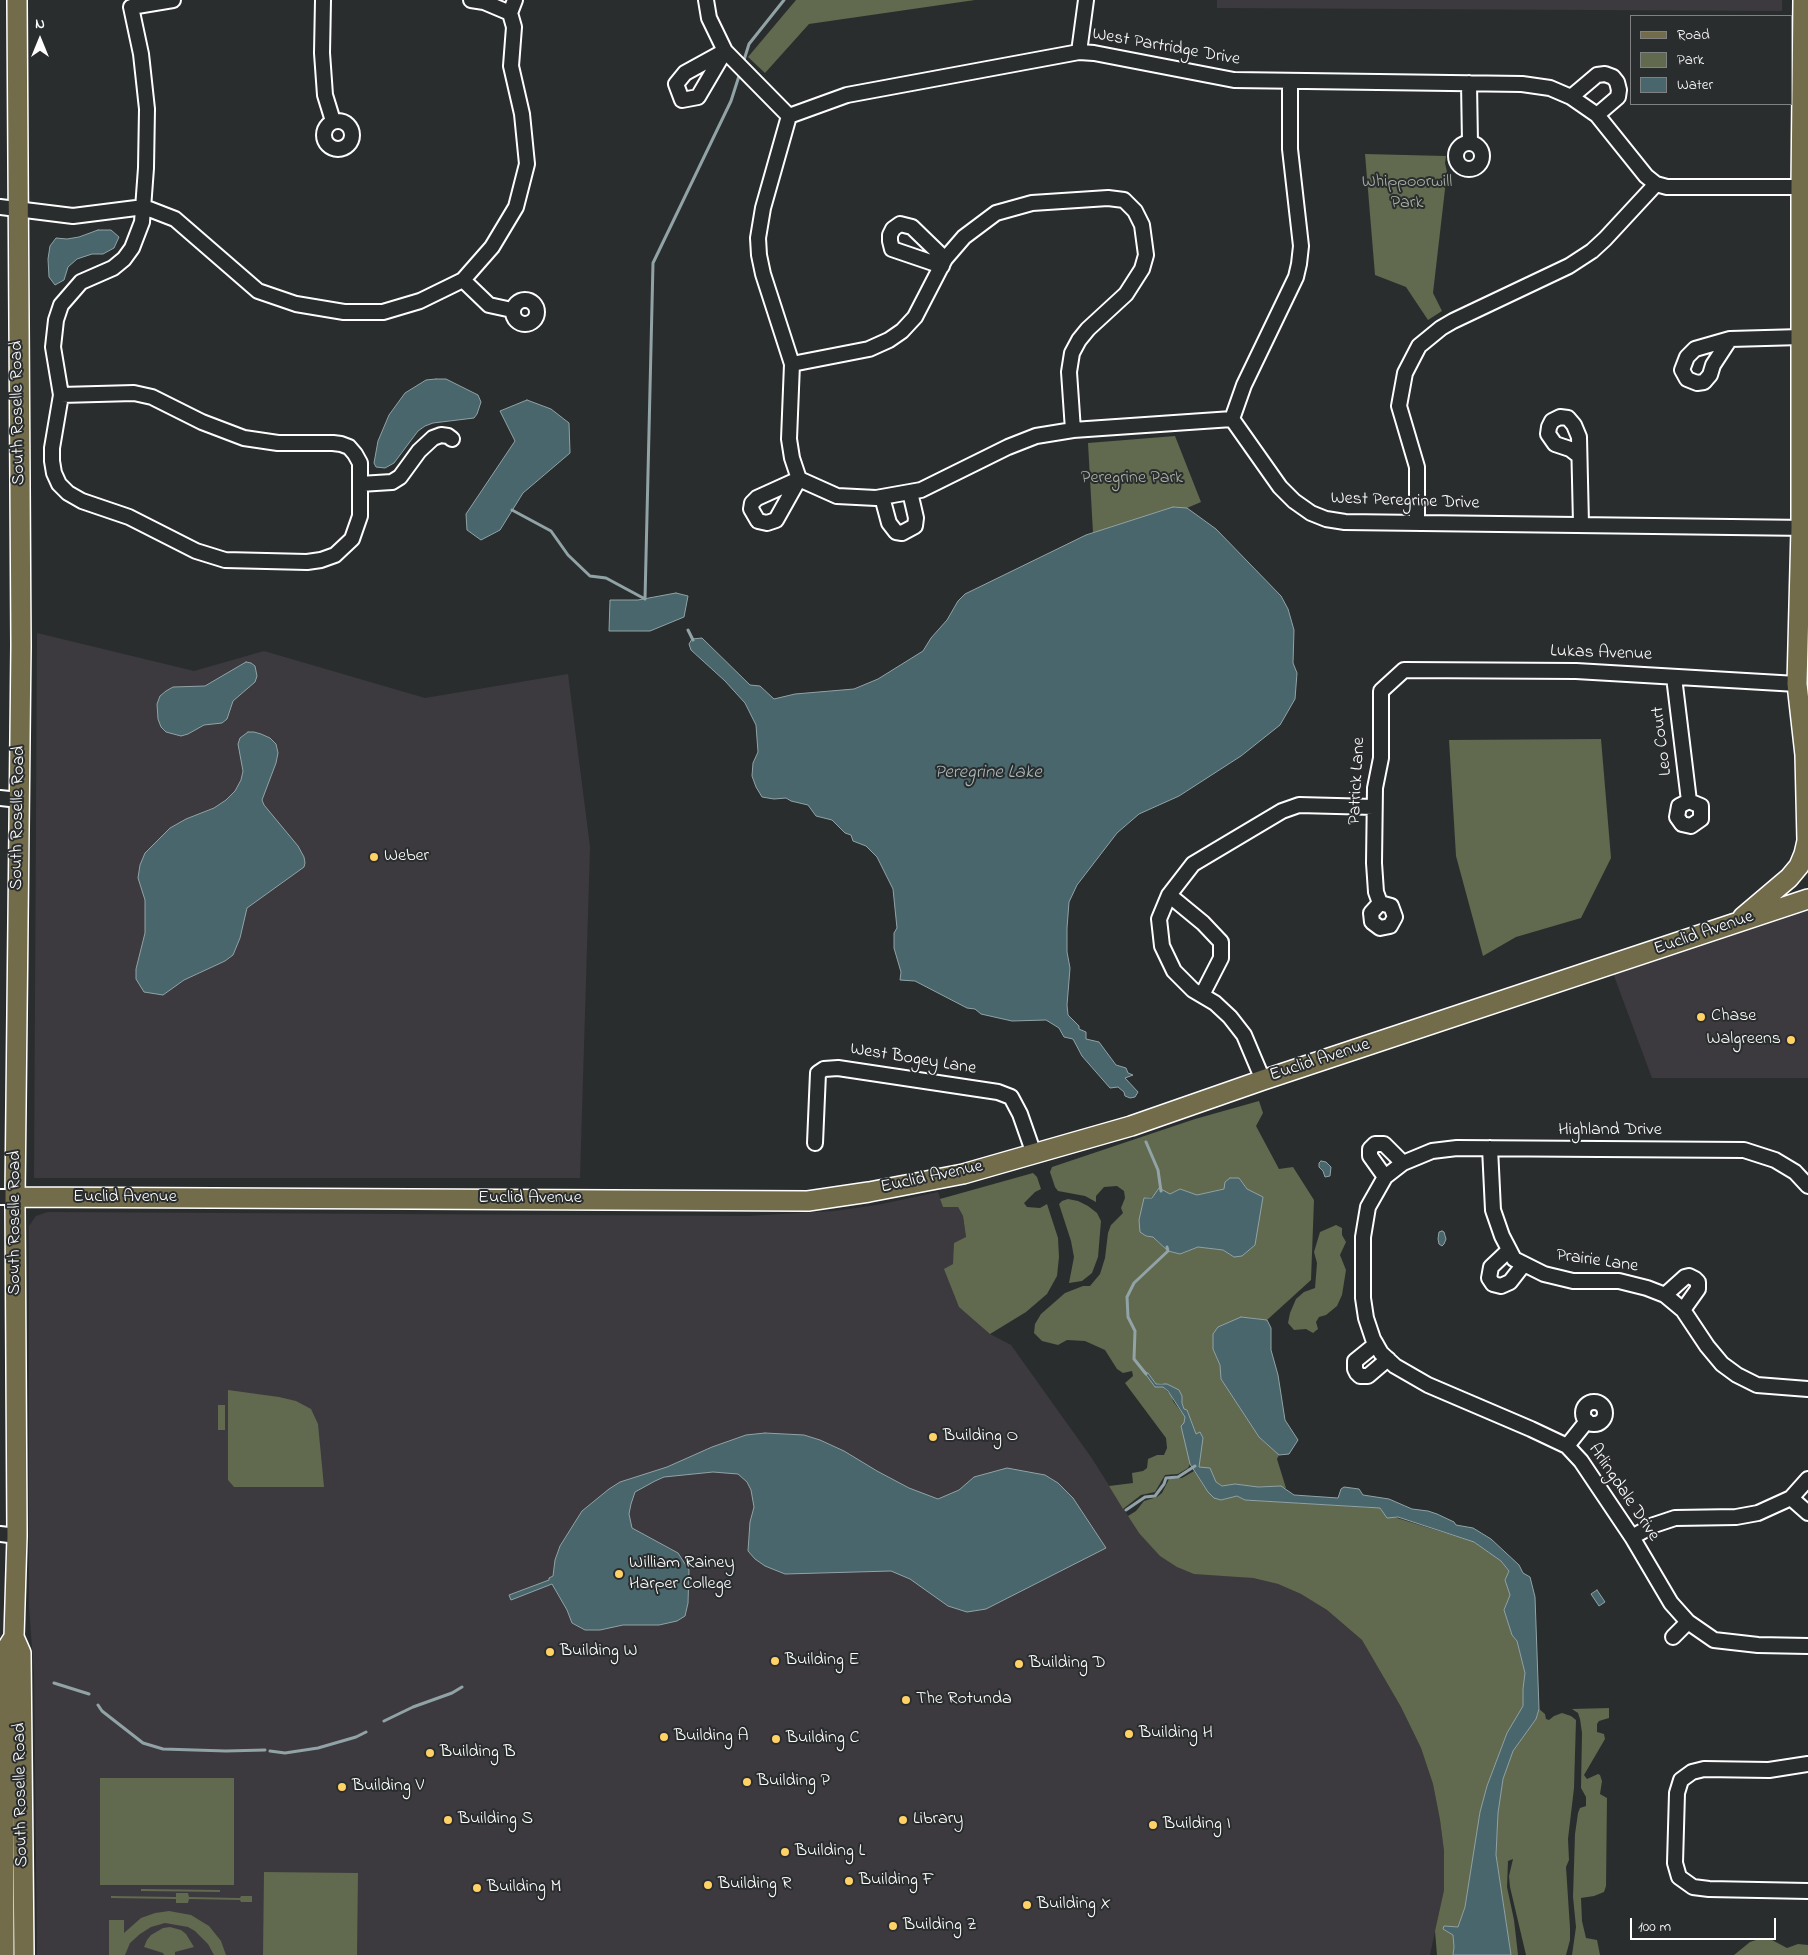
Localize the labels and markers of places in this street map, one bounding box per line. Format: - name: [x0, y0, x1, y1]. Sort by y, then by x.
- place label: Weber: [384, 846, 429, 868]
- marker: Weber: [368, 851, 380, 863]
- place label: Chase: [1711, 1006, 1756, 1028]
- marker: Chase: [1695, 1011, 1707, 1023]
- place label: Walgreens: [1706, 1029, 1781, 1051]
- marker: Walgreens: [1785, 1034, 1797, 1046]
- place label: Building O: [943, 1426, 1018, 1448]
- marker: Building O: [927, 1431, 939, 1443]
- place label: William Rainey Harper College: [629, 1553, 734, 1596]
- marker: William Rainey Harper College: [613, 1568, 625, 1580]
- place label: Building W: [560, 1641, 637, 1663]
- marker: Building W: [544, 1646, 556, 1658]
- place label: Building E: [785, 1650, 859, 1672]
- place label: Building D: [1029, 1653, 1106, 1675]
- marker: Building E: [769, 1655, 781, 1667]
- marker: Building D: [1013, 1658, 1025, 1670]
- place label: The Rotunda: [916, 1689, 1012, 1711]
- marker: The Rotunda: [900, 1694, 912, 1706]
- place label: Building H: [1139, 1723, 1213, 1745]
- place label: Building A: [674, 1726, 749, 1748]
- place label: Building C: [786, 1728, 859, 1750]
- marker: Building H: [1123, 1728, 1135, 1740]
- marker: Building A: [658, 1731, 670, 1743]
- marker: Building C: [770, 1733, 782, 1745]
- place label: Building B: [440, 1742, 516, 1764]
- marker: Building B: [424, 1747, 436, 1759]
- place label: Building P: [757, 1771, 830, 1793]
- place label: Building V: [352, 1776, 424, 1798]
- marker: Building P: [741, 1776, 753, 1788]
- marker: Building V: [336, 1781, 348, 1793]
- place label: Building S: [458, 1809, 533, 1831]
- place label: Library: [913, 1809, 963, 1831]
- marker: Building S: [442, 1814, 454, 1826]
- marker: Library: [897, 1814, 909, 1826]
- place label: Building I: [1163, 1814, 1231, 1836]
- marker: Building I: [1147, 1819, 1159, 1831]
- place label: Building L: [795, 1841, 865, 1863]
- marker: Building L: [779, 1846, 791, 1858]
- place label: Building F: [859, 1870, 934, 1892]
- place label: Building R: [718, 1874, 791, 1896]
- marker: Building F: [843, 1875, 855, 1887]
- place label: Building M: [487, 1877, 561, 1899]
- marker: Building R: [702, 1879, 714, 1891]
- marker: Building M: [471, 1882, 483, 1894]
- place label: Building X: [1037, 1894, 1111, 1916]
- marker: Building X: [1021, 1899, 1033, 1911]
- place label: Building Z: [903, 1915, 977, 1937]
- marker: Building Z: [887, 1920, 899, 1932]

